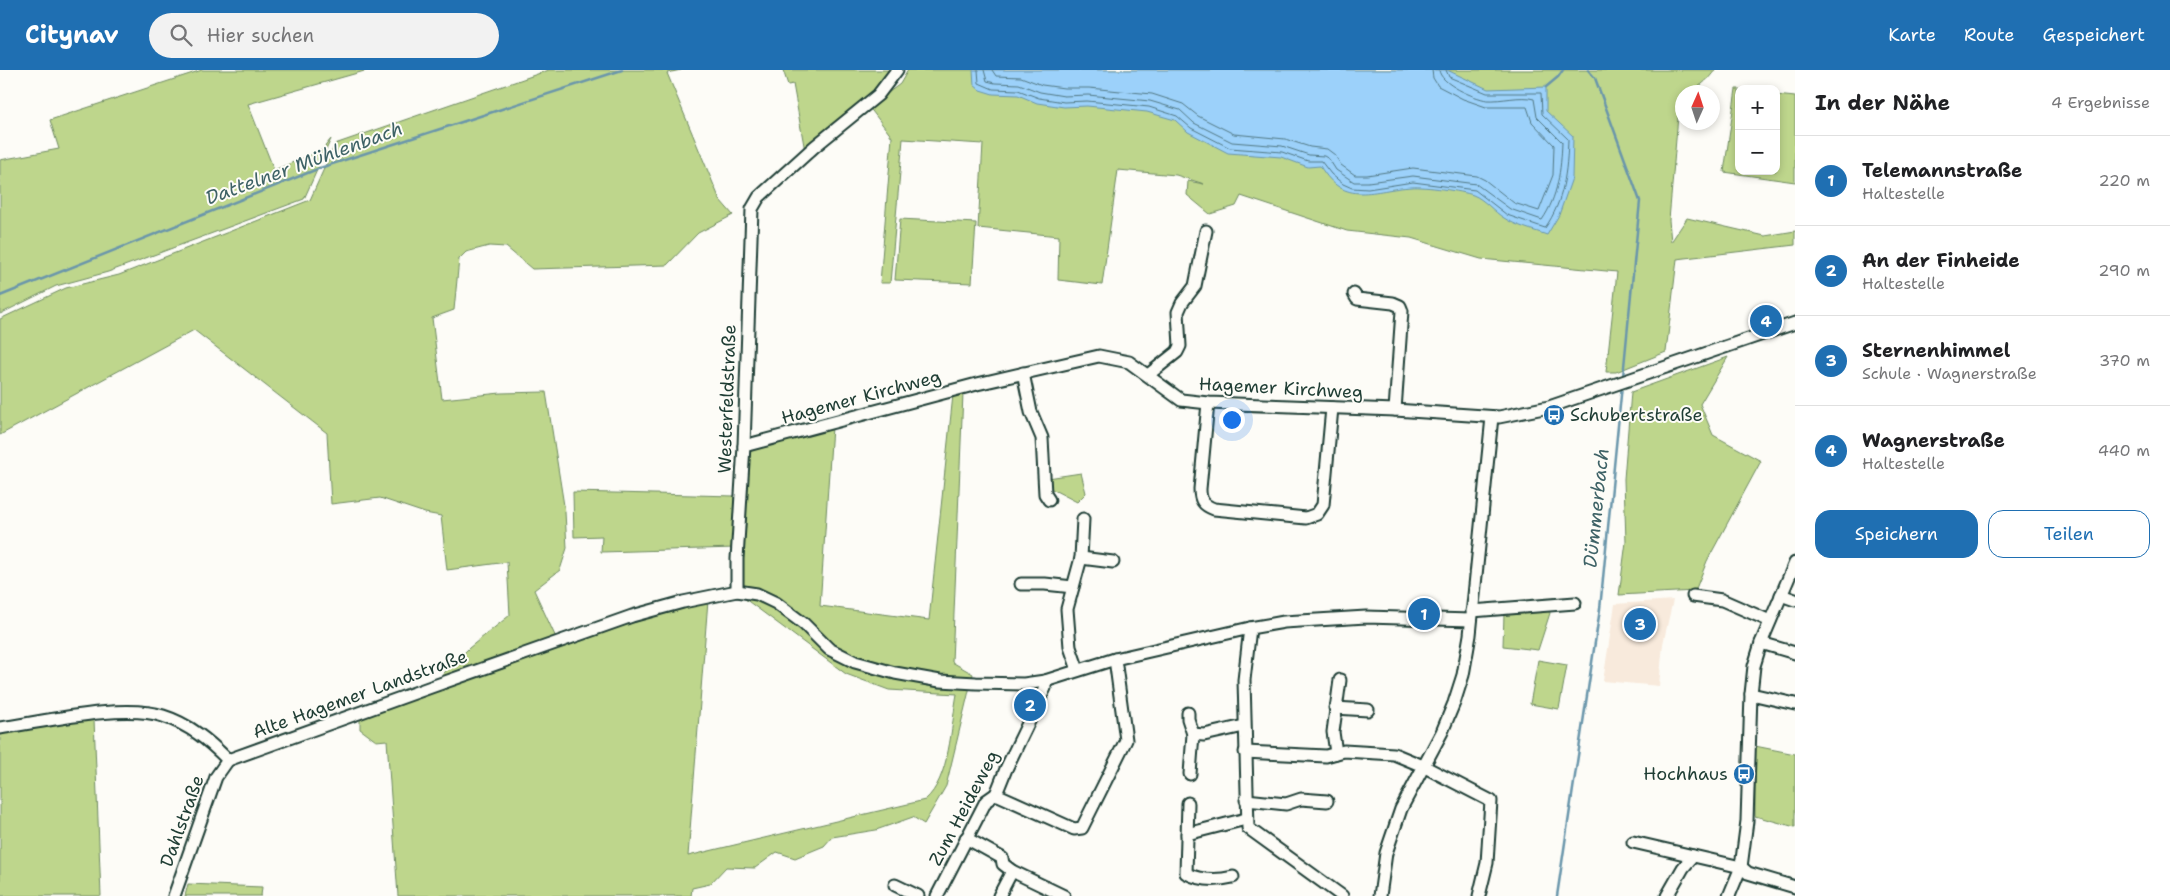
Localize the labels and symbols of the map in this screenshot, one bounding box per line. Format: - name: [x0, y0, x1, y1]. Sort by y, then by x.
- north arrow: [1675, 85, 1720, 130]
- water label: Dattelner Mühlenbach: [202, 116, 406, 210]
- pin: 4: [1750, 302, 1782, 340]
- street label: Westerfeldstraße: [712, 324, 742, 474]
- street label: Hagemer Kirchweg: [778, 364, 944, 430]
- street label: Hagemer Kirchweg: [1198, 372, 1364, 404]
- bus stop icon: Schubertstraße: [1542, 403, 1566, 427]
- place label: Schubertstraße: [1570, 403, 1703, 427]
- your location: [1219, 407, 1245, 433]
- water label: Dümmerbach: [1577, 447, 1615, 569]
- pin: 1: [1408, 595, 1440, 633]
- pin: 3: [1624, 605, 1656, 643]
- street label: Alte Hagemer Landstraße: [249, 644, 471, 744]
- pin: 2: [1014, 686, 1046, 724]
- street label: Zum Heideweg: [923, 746, 1005, 870]
- place label: Hochhaus: [1643, 762, 1728, 786]
- bus stop icon: Hochhaus: [1732, 762, 1756, 786]
- street label: Dahlstraße: [154, 772, 210, 870]

